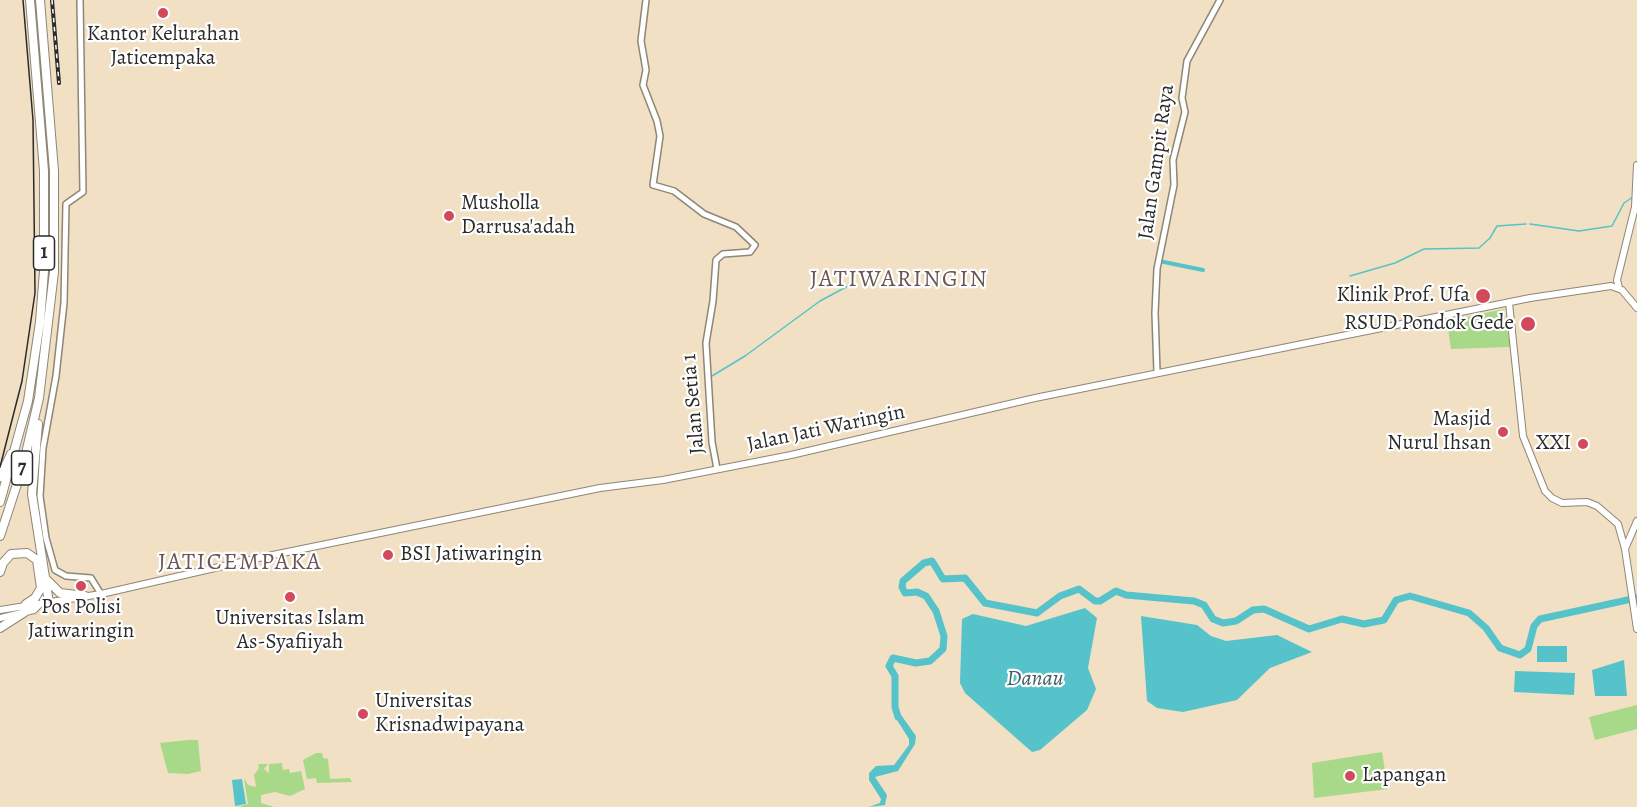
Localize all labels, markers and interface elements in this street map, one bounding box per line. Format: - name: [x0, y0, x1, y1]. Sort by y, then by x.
- marker: Kantor Kelurahan Jaticempaka: [156, 6, 170, 20]
- place label: Kantor Kelurahan Jaticempaka: [87, 22, 239, 72]
- street label: Jalan Gampit Raya: [1134, 83, 1180, 241]
- place label: Musholla Darrusa'adah: [461, 191, 575, 241]
- marker: Musholla Darrusa'adah: [442, 209, 456, 223]
- road number: 1: [34, 236, 54, 270]
- district label: JATIWARINGIN: [810, 266, 988, 294]
- place label: Klinik Prof. Ufa: [1336, 283, 1470, 309]
- marker: Klinik Prof. Ufa: [1474, 287, 1492, 305]
- place label: RSUD Pondok Gede: [1344, 311, 1514, 337]
- marker: RSUD Pondok Gede: [1519, 315, 1537, 333]
- street label: Jalan Setia 1: [677, 353, 711, 455]
- street label: Jalan Jati Waringin: [745, 400, 907, 458]
- place label: Masjid Nurul Ihsan: [1387, 407, 1491, 457]
- marker: Masjid Nurul Ihsan: [1496, 425, 1510, 439]
- place label: XXI: [1536, 431, 1571, 457]
- marker: XXI: [1576, 437, 1590, 451]
- road number: 7: [12, 451, 32, 485]
- place label: BSI Jatiwaringin: [400, 542, 542, 568]
- marker: BSI Jatiwaringin: [381, 548, 395, 562]
- district label: JATICEMPAKA: [158, 549, 322, 577]
- marker: Pos Polisi Jatiwaringin: [74, 579, 88, 593]
- marker: Universitas Islam As-Syafiiyah: [283, 590, 297, 604]
- place label: Pos Polisi Jatiwaringin: [28, 595, 134, 645]
- place label: Universitas Islam As-Syafiiyah: [215, 606, 365, 656]
- water label: Danau: [1007, 667, 1063, 693]
- place label: Universitas Krisnadwipayana: [375, 689, 524, 739]
- marker: Universitas Krisnadwipayana: [356, 707, 370, 721]
- place label: Lapangan: [1362, 763, 1446, 789]
- marker: Lapangan: [1343, 769, 1357, 783]

